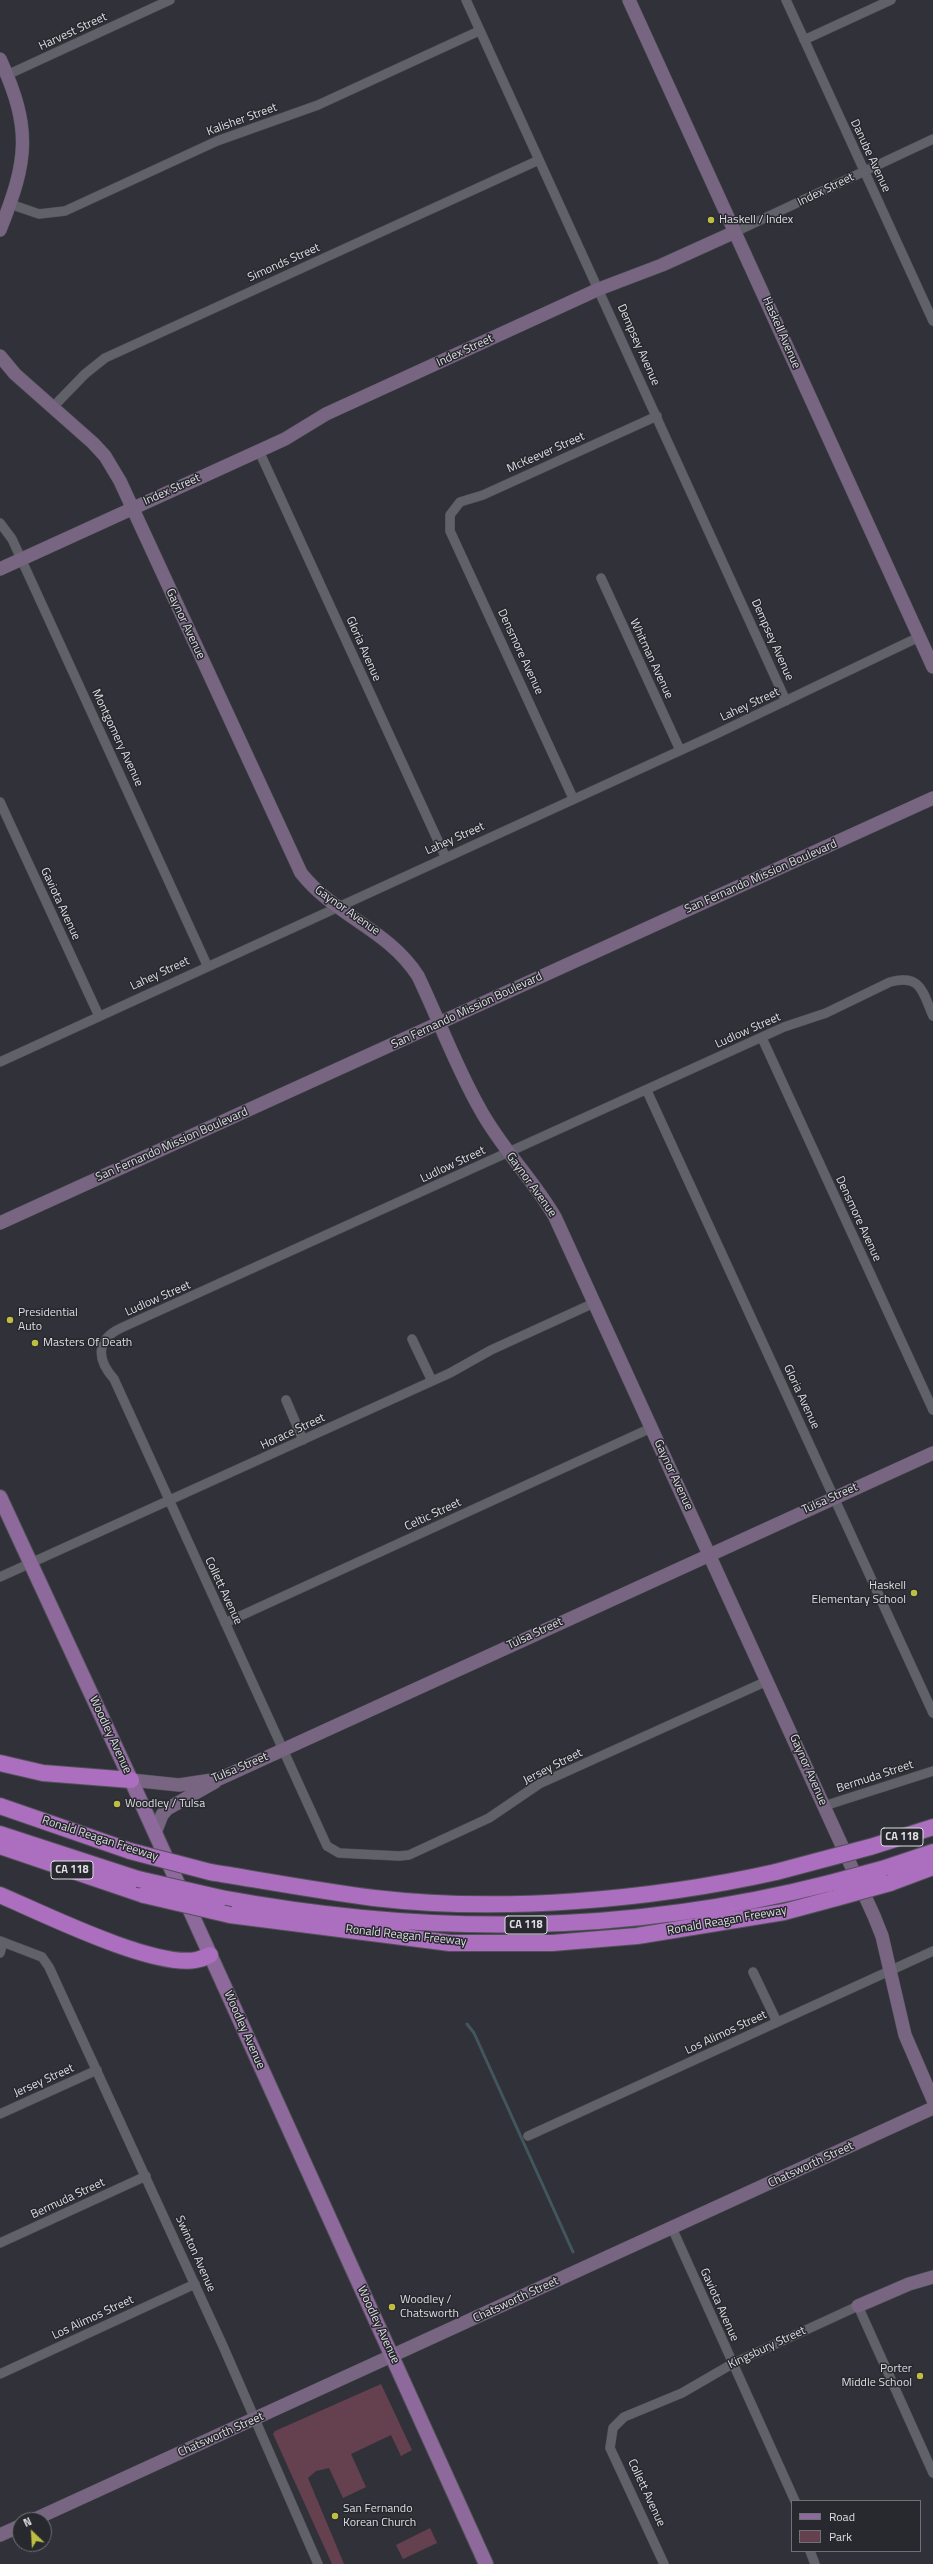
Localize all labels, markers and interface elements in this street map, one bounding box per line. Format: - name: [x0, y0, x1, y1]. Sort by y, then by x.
- street label: Harvest Street: [37, 10, 109, 54]
- street label: Kalisher Street: [205, 101, 279, 139]
- street label: Danube Avenue: [847, 117, 893, 195]
- street label: Index Street: [796, 170, 856, 210]
- place label: Haskell / Index: [719, 213, 793, 227]
- marker: Haskell / Index: [706, 215, 716, 225]
- street label: Simonds Street: [246, 241, 322, 285]
- street label: Haskell Avenue: [759, 295, 803, 371]
- street label: Dempsey Avenue: [614, 302, 662, 388]
- street label: Index Street: [434, 332, 496, 370]
- street label: McKeever Street: [505, 429, 587, 477]
- street label: Index Street: [141, 471, 203, 509]
- street label: Gaynor Avenue: [162, 586, 208, 662]
- street label: Dempsey Avenue: [748, 597, 796, 683]
- street label: Densmore Avenue: [494, 607, 546, 697]
- street label: Gloria Avenue: [342, 614, 384, 684]
- street label: Whitman Avenue: [626, 617, 676, 701]
- street label: Lahey Street: [718, 685, 782, 725]
- street label: Montgomery Avenue: [88, 687, 146, 789]
- street label: Lahey Street: [423, 820, 487, 858]
- street label: San Fernando Mission Boulevard: [683, 837, 839, 917]
- street label: Gaviota Avenue: [37, 865, 83, 943]
- street label: Gaynor Avenue: [312, 883, 382, 939]
- street label: Lahey Street: [128, 954, 192, 994]
- street label: San Fernando Mission Boulevard: [389, 970, 545, 1052]
- street label: Ludlow Street: [713, 1010, 783, 1052]
- street label: San Fernando Mission Boulevard: [94, 1105, 250, 1185]
- street label: Ludlow Street: [418, 1144, 488, 1186]
- street label: Gaynor Avenue: [503, 1150, 559, 1220]
- street label: Densmore Avenue: [832, 1174, 884, 1264]
- street label: Ludlow Street: [123, 1278, 193, 1320]
- place label: Presidential Auto: [18, 1306, 78, 1334]
- marker: Presidential Auto: [5, 1315, 15, 1325]
- place label: Masters Of Death: [43, 1336, 132, 1350]
- marker: Masters Of Death: [30, 1338, 40, 1348]
- street label: Gloria Avenue: [780, 1362, 822, 1432]
- street label: Horace Street: [259, 1411, 327, 1453]
- street label: Gaynor Avenue: [650, 1437, 696, 1513]
- street label: Tulsa Street: [800, 1480, 860, 1518]
- street label: Celtic Street: [402, 1496, 464, 1534]
- street label: Collett Avenue: [201, 1555, 245, 1627]
- place label: Haskell Elementary School: [812, 1579, 906, 1607]
- marker: Haskell Elementary School: [909, 1588, 919, 1598]
- street label: Tulsa Street: [505, 1615, 565, 1653]
- street label: Woodley Avenue: [86, 1694, 134, 1776]
- street label: Gaynor Avenue: [786, 1732, 830, 1808]
- street label: Jersey Street: [521, 1746, 585, 1788]
- street label: Tulsa Street: [210, 1750, 270, 1786]
- street label: Bermuda Street: [835, 1758, 915, 1796]
- place label: Woodley / Tulsa: [125, 1797, 205, 1811]
- marker: Woodley / Tulsa: [112, 1799, 122, 1809]
- street label: Ronald Reagan Freeway: [40, 1813, 160, 1865]
- road number: CA 118: [881, 1828, 923, 1846]
- road number: CA 118: [51, 1861, 93, 1879]
- street label: Ronald Reagan Freeway: [666, 1903, 788, 1939]
- road number: CA 118: [505, 1916, 547, 1934]
- street label: Ronald Reagan Freeway: [345, 1922, 467, 1950]
- street label: Woodley Avenue: [220, 1989, 268, 2071]
- street label: Los Alimos Street: [683, 2008, 769, 2058]
- street label: Jersey Street: [12, 2061, 76, 2101]
- street label: Chatsworth Street: [766, 2139, 856, 2191]
- street label: Bermuda Street: [29, 2176, 107, 2222]
- street label: Swinton Avenue: [172, 2214, 218, 2294]
- street label: Gaviota Avenue: [696, 2266, 742, 2344]
- street label: Chatsworth Street: [471, 2274, 561, 2326]
- street label: Woodley Avenue: [354, 2284, 402, 2366]
- street label: Los Alimos Street: [50, 2293, 136, 2343]
- place label: Woodley / Chatsworth: [400, 2293, 459, 2321]
- marker: Woodley / Chatsworth: [387, 2302, 397, 2312]
- street label: Kingsbury Street: [726, 2324, 808, 2372]
- place label: Porter Middle School: [842, 2362, 912, 2390]
- marker: Porter Middle School: [915, 2371, 925, 2381]
- street label: Chatsworth Street: [176, 2410, 266, 2460]
- street label: Collett Avenue: [624, 2457, 668, 2529]
- legend: [791, 2500, 921, 2552]
- place label: San Fernando Korean Church: [343, 2502, 416, 2530]
- text: Road: [829, 2507, 855, 2526]
- marker: San Fernando Korean Church: [330, 2511, 340, 2521]
- north arrow: [12, 2512, 52, 2552]
- text: N: [21, 2513, 34, 2531]
- text: Park: [829, 2527, 852, 2546]

